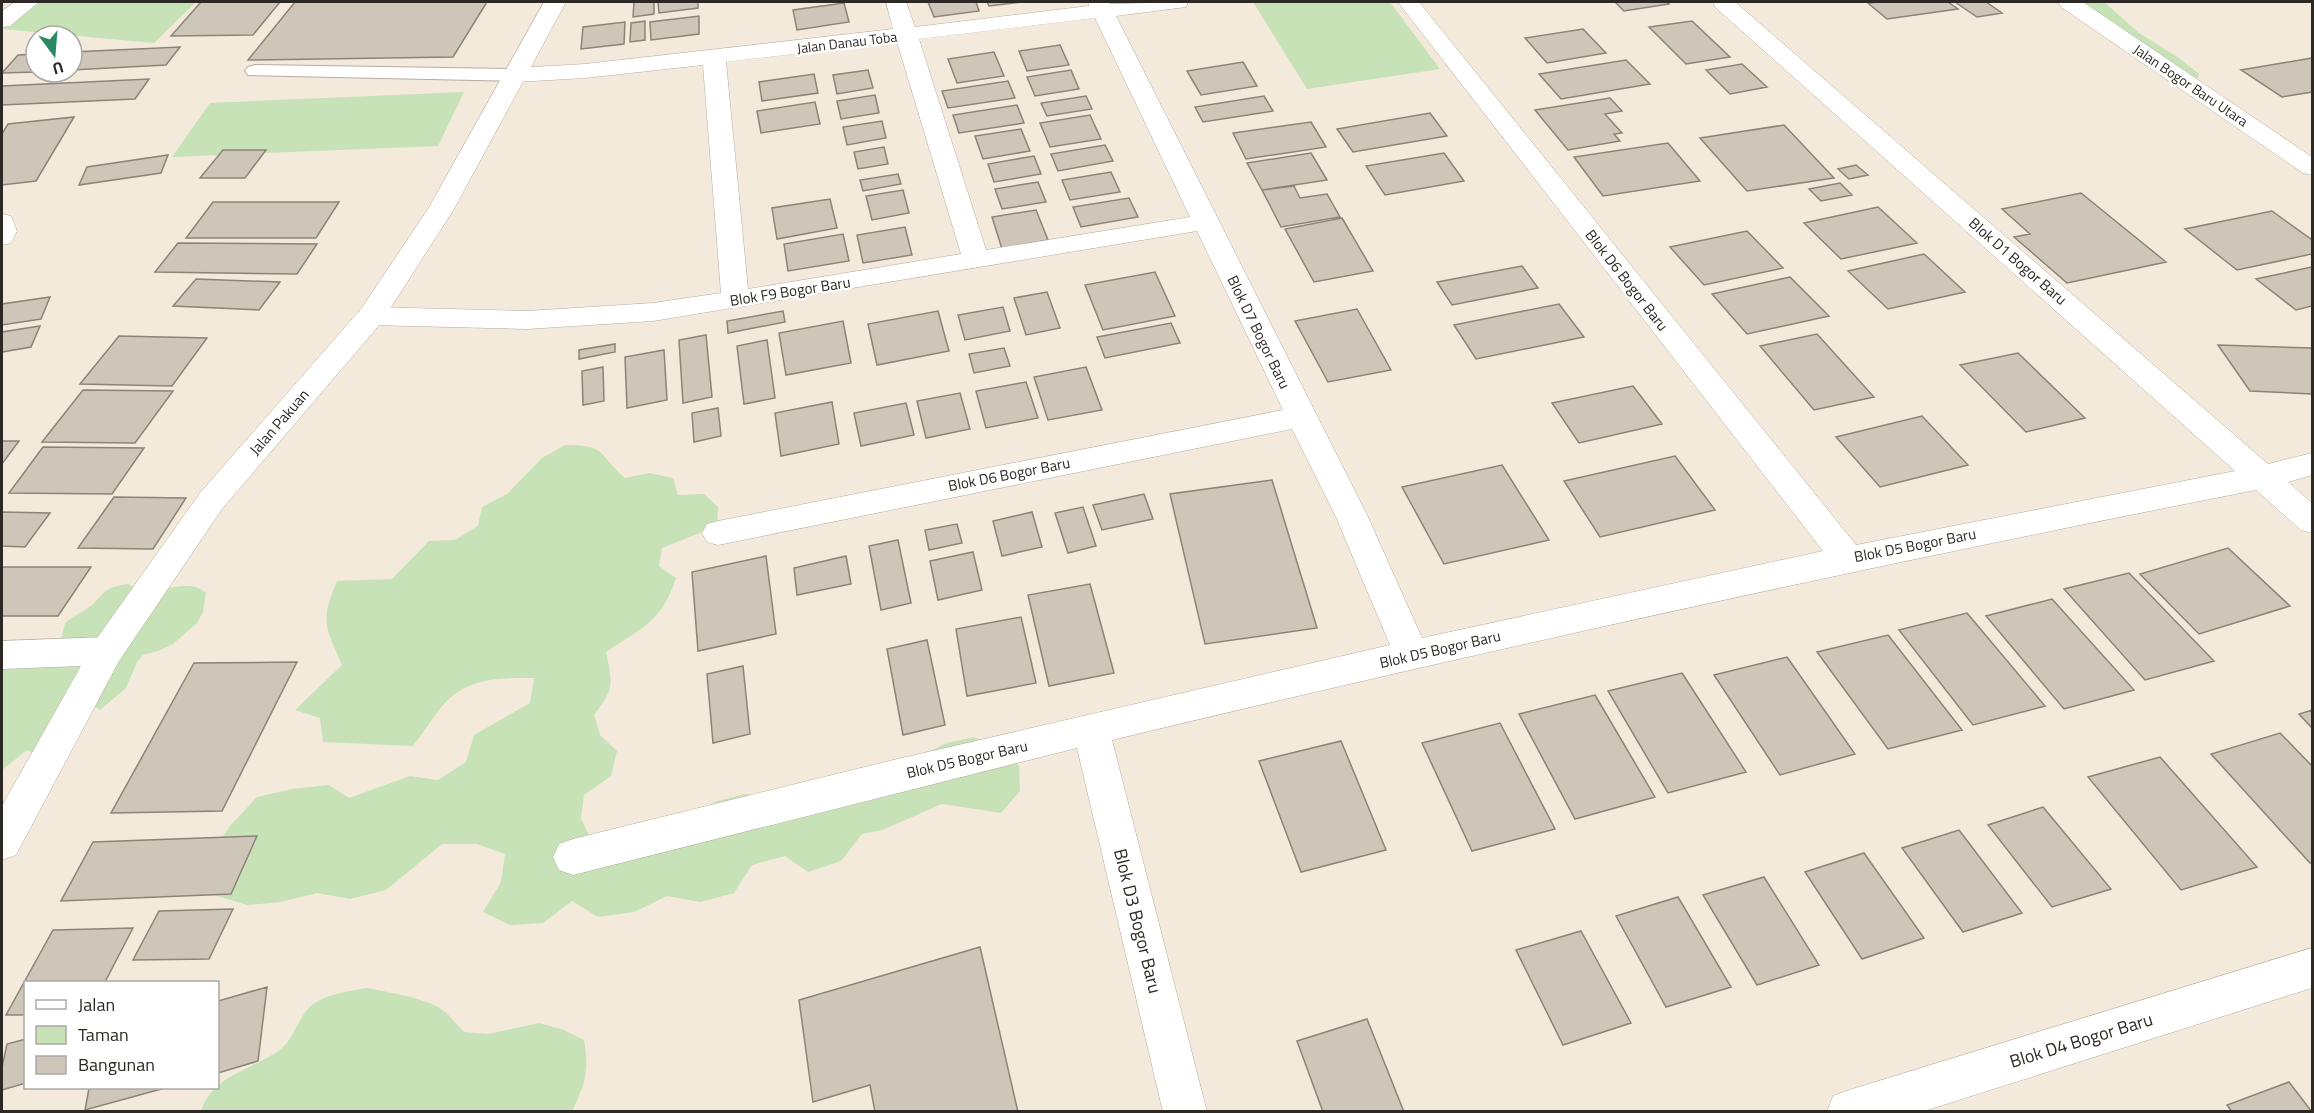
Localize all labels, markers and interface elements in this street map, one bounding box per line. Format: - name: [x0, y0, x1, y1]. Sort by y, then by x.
- north arrow: [24, 24, 84, 84]
- street label: Jalan Danau Toba: [796, 25, 898, 59]
- street label: Jalan Bogor Baru Utara: [2129, 39, 2253, 131]
- text: U: [50, 55, 66, 81]
- street label: Blok D1 Bogor Baru: [1964, 212, 2072, 310]
- street label: Blok D6 Bogor Baru: [1580, 224, 1674, 336]
- street label: Blok F9 Bogor Baru: [728, 270, 852, 312]
- street label: Blok D7 Bogor Baru: [1222, 271, 1296, 393]
- street label: Jalan Pakuan: [244, 384, 314, 460]
- street label: Blok D6 Bogor Baru: [946, 451, 1072, 497]
- street label: Blok D5 Bogor Baru: [1852, 522, 1978, 568]
- street label: Blok D5 Bogor Baru: [1377, 624, 1503, 674]
- street label: Blok D5 Bogor Baru: [904, 734, 1030, 784]
- street label: Blok D3 Bogor Baru: [1107, 846, 1169, 996]
- legend: [24, 981, 219, 1089]
- text: Jalan: [78, 991, 115, 1018]
- street label: Blok D4 Bogor Baru: [2006, 1005, 2156, 1075]
- text: Taman: [78, 1021, 129, 1048]
- text: Bangunan: [78, 1051, 155, 1078]

